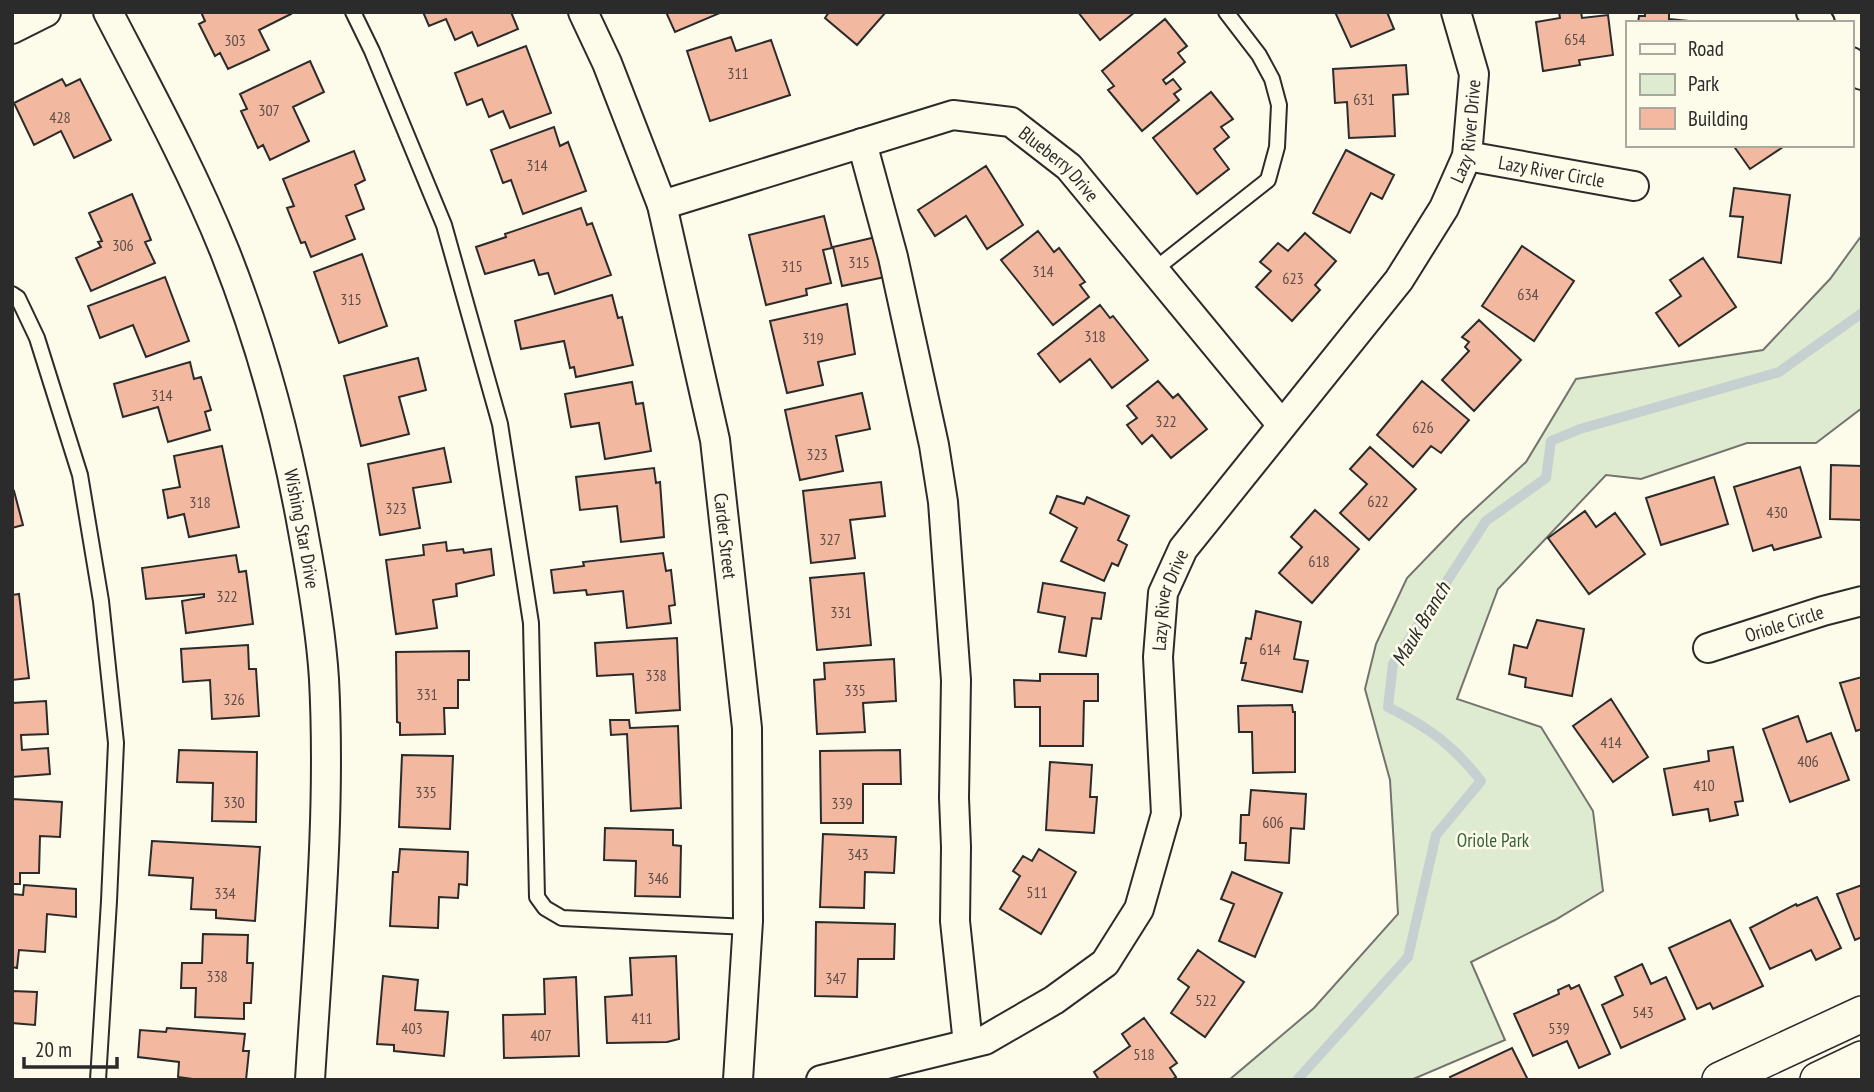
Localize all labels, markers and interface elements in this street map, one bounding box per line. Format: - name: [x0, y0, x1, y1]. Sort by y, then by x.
- legend: [1626, 21, 1853, 147]
- house number: 654: [1564, 29, 1586, 49]
- house number: 303: [224, 30, 246, 50]
- text: Road: [1688, 35, 1724, 62]
- house number: 311: [727, 63, 749, 83]
- text: Park: [1688, 70, 1719, 97]
- street label: Lazy River Drive: [1445, 78, 1486, 187]
- house number: 631: [1353, 89, 1375, 109]
- house number: 307: [258, 100, 280, 120]
- text: Building: [1688, 105, 1748, 132]
- house number: 428: [49, 107, 71, 127]
- street label: Blueberry Drive: [1014, 121, 1105, 207]
- street label: Lazy River Circle: [1497, 150, 1607, 193]
- house number: 314: [526, 155, 548, 175]
- house number: 306: [112, 235, 134, 255]
- house number: 315: [848, 252, 870, 272]
- house number: 315: [781, 256, 803, 276]
- house number: 314: [1032, 261, 1054, 281]
- house number: 623: [1282, 268, 1304, 288]
- house number: 634: [1517, 284, 1539, 304]
- house number: 315: [340, 289, 362, 309]
- house number: 318: [1084, 326, 1106, 346]
- house number: 319: [802, 328, 824, 348]
- house number: 314: [151, 385, 173, 405]
- house number: 322: [1155, 411, 1177, 431]
- house number: 626: [1412, 417, 1434, 437]
- house number: 323: [806, 444, 828, 464]
- street label: Wishing Star Drive: [279, 467, 325, 590]
- house number: 622: [1367, 491, 1389, 511]
- house number: 318: [189, 492, 211, 512]
- street label: Carder Street: [709, 492, 742, 581]
- house number: 323: [385, 498, 407, 518]
- house number: 430: [1766, 502, 1788, 522]
- house number: 327: [819, 529, 841, 549]
- street label: Lazy River Drive: [1147, 545, 1193, 652]
- house number: 618: [1308, 551, 1330, 571]
- water label: Mauk Branch: [1385, 575, 1457, 671]
- house number: 322: [216, 586, 238, 606]
- street label: Oriole Circle: [1742, 600, 1827, 647]
- house number: 331: [830, 602, 852, 622]
- house number: 614: [1259, 639, 1281, 659]
- house number: 338: [645, 665, 667, 685]
- house number: 335: [844, 680, 866, 700]
- house number: 331: [416, 684, 438, 704]
- house number: 326: [223, 689, 245, 709]
- house number: 414: [1600, 732, 1622, 752]
- house number: 406: [1797, 751, 1819, 771]
- house number: 410: [1693, 775, 1715, 795]
- house number: 335: [415, 782, 437, 802]
- house number: 330: [223, 792, 245, 812]
- house number: 339: [831, 793, 853, 813]
- house number: 606: [1262, 812, 1284, 832]
- park label: Oriole Park: [1457, 828, 1530, 852]
- house number: 343: [847, 844, 869, 864]
- house number: 346: [647, 868, 669, 888]
- house number: 511: [1026, 882, 1048, 902]
- house number: 334: [214, 883, 236, 903]
- house number: 338: [206, 966, 228, 986]
- house number: 347: [825, 968, 847, 988]
- house number: 522: [1195, 990, 1217, 1010]
- house number: 543: [1632, 1002, 1654, 1022]
- house number: 411: [631, 1008, 653, 1028]
- house number: 403: [401, 1018, 423, 1038]
- house number: 539: [1548, 1018, 1570, 1038]
- house number: 407: [530, 1025, 552, 1045]
- scale bar: [24, 1026, 117, 1070]
- text: 20 m: [35, 1036, 72, 1063]
- house number: 518: [1133, 1044, 1155, 1064]

